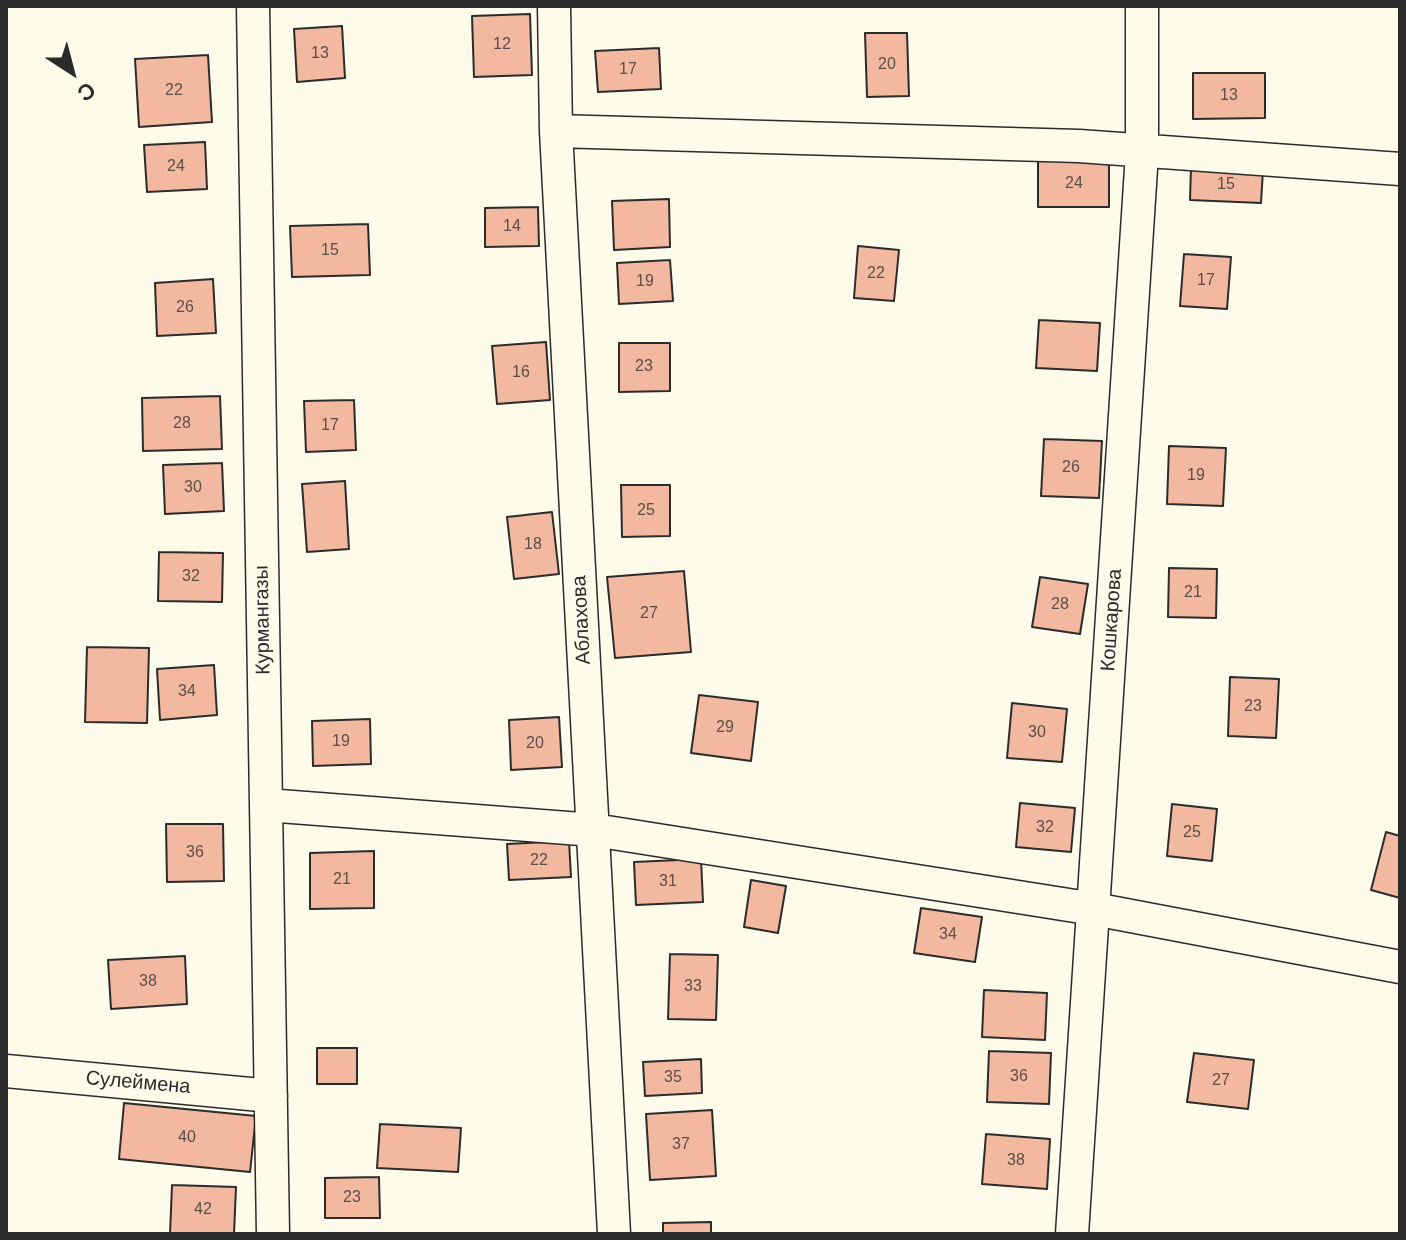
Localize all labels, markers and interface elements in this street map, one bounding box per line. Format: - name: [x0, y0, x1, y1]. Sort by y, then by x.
- north arrow: [32, 32, 112, 112]
- house number: 12: [493, 35, 511, 55]
- house number: 13: [311, 44, 329, 64]
- house number: 20: [878, 55, 896, 75]
- house number: 17: [619, 60, 637, 80]
- text: С: [73, 77, 100, 107]
- house number: 22: [165, 81, 183, 101]
- house number: 13: [1220, 86, 1238, 106]
- house number: 24: [167, 157, 185, 177]
- house number: 24: [1065, 174, 1083, 194]
- house number: 15: [1217, 175, 1235, 195]
- house number: 14: [503, 217, 521, 237]
- house number: 15: [321, 241, 339, 261]
- house number: 22: [867, 264, 885, 284]
- house number: 17: [1197, 271, 1215, 291]
- house number: 19: [636, 272, 654, 292]
- house number: 26: [176, 298, 194, 318]
- house number: 23: [635, 357, 653, 377]
- house number: 16: [512, 363, 530, 383]
- house number: 28: [173, 414, 191, 434]
- house number: 17: [321, 416, 339, 436]
- house number: 26: [1062, 458, 1080, 478]
- house number: 19: [1187, 466, 1205, 486]
- house number: 30: [184, 478, 202, 498]
- house number: 25: [637, 501, 655, 521]
- house number: 18: [524, 535, 542, 555]
- street label: Курмангазы: [250, 565, 276, 675]
- house number: 32: [182, 567, 200, 587]
- street label: Кошкарова: [1096, 568, 1128, 672]
- street label: Аблахова: [568, 575, 596, 665]
- house number: 21: [1184, 583, 1202, 603]
- house number: 28: [1051, 595, 1069, 615]
- house number: 27: [640, 604, 658, 624]
- house number: 34: [178, 682, 196, 702]
- house number: 23: [1244, 697, 1262, 717]
- house number: 29: [716, 718, 734, 738]
- house number: 30: [1028, 723, 1046, 743]
- house number: 19: [332, 732, 350, 752]
- house number: 20: [526, 734, 544, 754]
- house number: 32: [1036, 818, 1054, 838]
- house number: 25: [1183, 823, 1201, 843]
- house number: 36: [186, 843, 204, 863]
- house number: 22: [530, 851, 548, 871]
- house number: 21: [333, 870, 351, 890]
- house number: 31: [659, 872, 677, 892]
- house number: 34: [939, 925, 957, 945]
- house number: 38: [139, 972, 157, 992]
- house number: 33: [684, 977, 702, 997]
- street label: Сулеймена: [85, 1066, 191, 1100]
- house number: 36: [1010, 1067, 1028, 1087]
- house number: 35: [664, 1068, 682, 1088]
- house number: 27: [1212, 1071, 1230, 1091]
- house number: 40: [178, 1128, 196, 1148]
- house number: 37: [672, 1135, 690, 1155]
- house number: 38: [1007, 1151, 1025, 1171]
- house number: 23: [343, 1188, 361, 1208]
- house number: 42: [194, 1200, 212, 1220]

